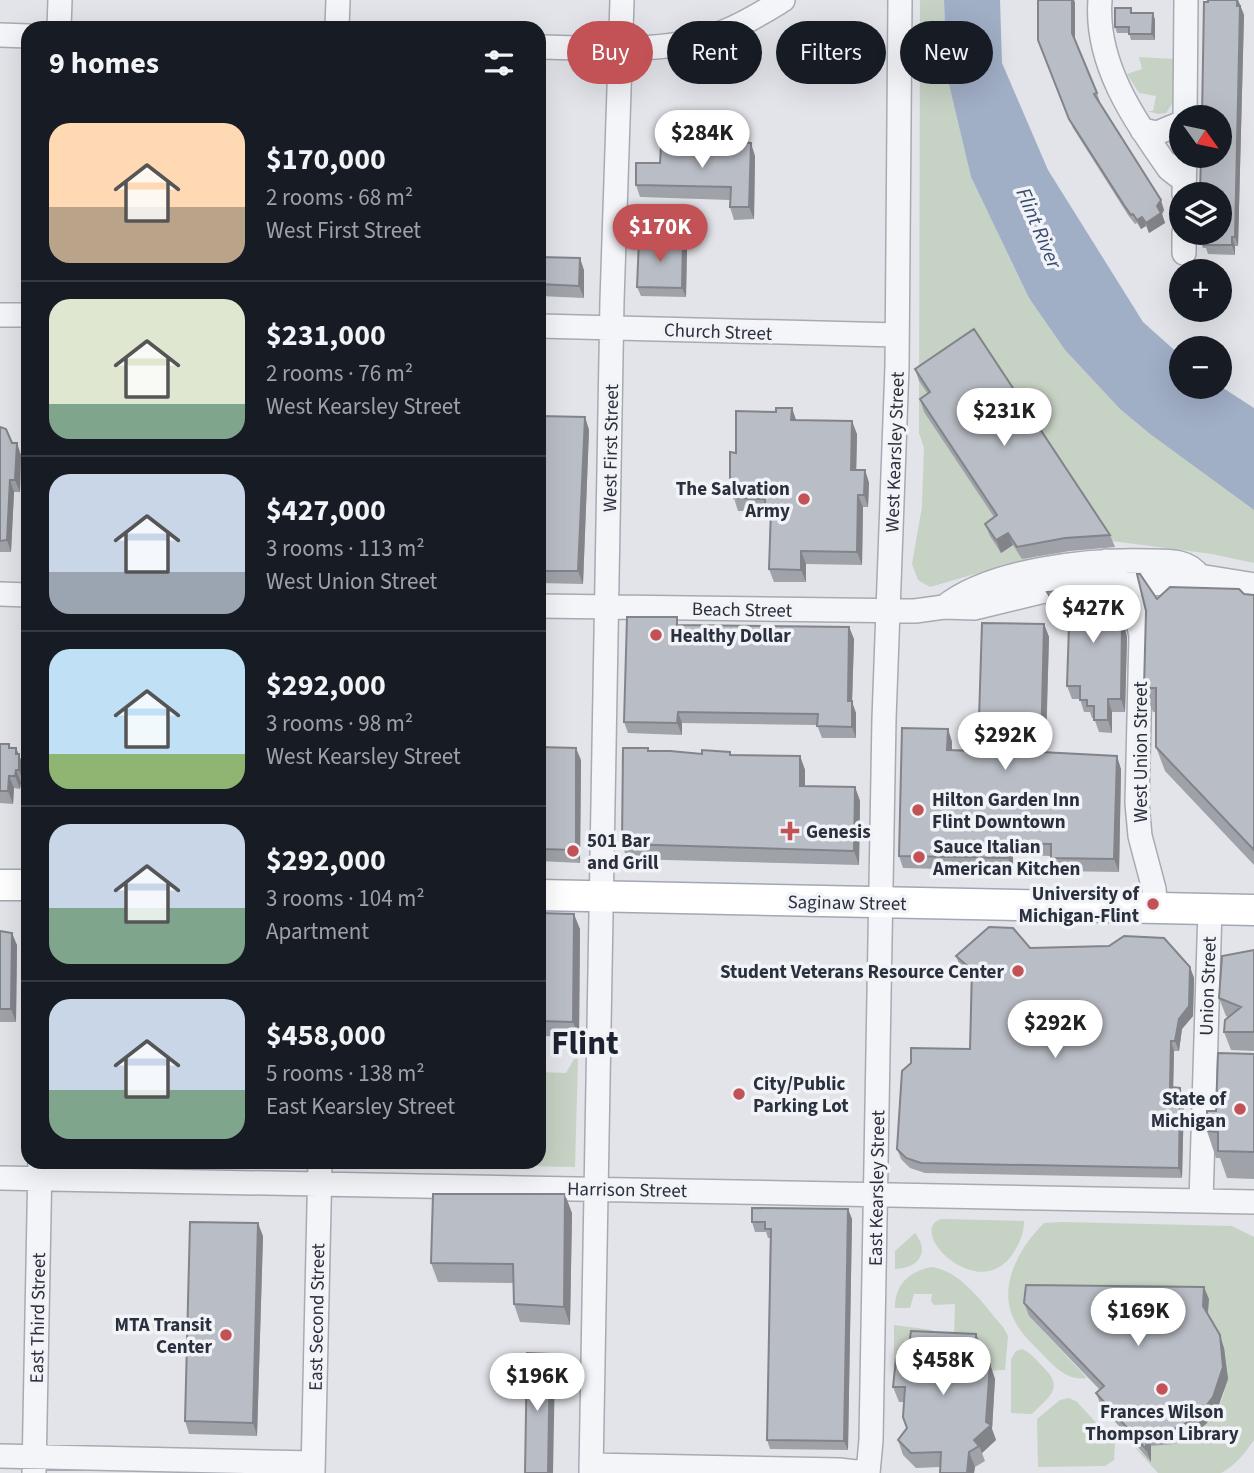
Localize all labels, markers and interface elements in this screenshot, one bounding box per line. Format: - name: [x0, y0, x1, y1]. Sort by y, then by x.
- chip: Buy: [567, 21, 653, 84]
- chip: Rent: [667, 21, 762, 84]
- chip: Filters: [776, 21, 886, 84]
- chip: New: [900, 21, 993, 84]
- text: 9 homes: [49, 42, 159, 85]
- icon: filters: [480, 44, 518, 82]
- north arrow: [1169, 105, 1232, 168]
- map controls: [1169, 105, 1232, 399]
- pin: $284K: [653, 110, 751, 170]
- text: $284K: [671, 116, 733, 149]
- text: $170,000: [266, 138, 386, 181]
- icon: home: [105, 151, 189, 235]
- text: 2 rooms · 68 m²: [266, 181, 413, 214]
- button: layers: [1169, 182, 1232, 245]
- water label: Flint River: [1009, 183, 1070, 274]
- pin: $170K: [611, 204, 709, 264]
- text: $170K: [629, 210, 691, 243]
- text: West First Street: [266, 214, 421, 247]
- button: +: [1169, 259, 1232, 322]
- text: $231,000: [266, 314, 386, 357]
- street label: Church Street: [663, 317, 773, 348]
- icon: home: [105, 327, 189, 411]
- button: −: [1169, 336, 1232, 399]
- text: 2 rooms · 76 m²: [266, 357, 413, 390]
- street label: West Kearsley Street: [879, 371, 912, 533]
- street label: West First Street: [597, 383, 626, 512]
- pin: $231K: [955, 388, 1053, 448]
- text: West Kearsley Street: [266, 390, 461, 423]
- text: $231K: [973, 394, 1035, 427]
- place label: The Salvation Army: [676, 476, 790, 525]
- text: $427,000: [266, 489, 386, 532]
- marker: The Salvation Army: [796, 491, 812, 507]
- icon: home: [105, 502, 189, 586]
- text: 3 rooms · 113 m²: [266, 532, 425, 565]
- text: West Union Street: [266, 565, 437, 598]
- pin: $427K: [1044, 586, 1142, 645]
- text: $427K: [1062, 591, 1124, 624]
- street label: Beach Street: [692, 596, 793, 625]
- place label: Healthy Dollar: [670, 623, 791, 650]
- marker: Healthy Dollar: [648, 627, 664, 643]
- text: $292,000: [266, 664, 386, 707]
- icon: home: [105, 677, 189, 761]
- street label: West Union Street: [1128, 681, 1155, 823]
- text: 3 rooms · 98 m²: [266, 707, 413, 740]
- pin: $292K: [956, 712, 1054, 772]
- text: $292K: [974, 718, 1036, 751]
- text: West Kearsley Street: [266, 740, 461, 773]
- place label: Hilton Garden Inn Flint Downtown: [932, 787, 1080, 836]
- marker: Hilton Garden Inn Flint Downtown: [910, 802, 926, 818]
- place label: Genesis: [806, 819, 871, 846]
- marker: Genesis: [780, 821, 800, 841]
- place label: 501 Bar and Grill: [587, 828, 659, 877]
- place label: Sauce Italian American Kitchen: [932, 834, 1081, 883]
- text: $292,000: [266, 839, 386, 882]
- marker: 501 Bar and Grill: [565, 843, 581, 859]
- marker: Sauce Italian American Kitchen: [911, 849, 927, 865]
- icon: home: [105, 852, 189, 936]
- place label: University of Michigan-Flint: [1019, 881, 1141, 930]
- text: 3 rooms · 104 m²: [266, 882, 425, 915]
- street label: Saginaw Street: [787, 889, 907, 918]
- marker: University of Michigan-Flint: [1145, 896, 1161, 912]
- text: Apartment: [266, 915, 369, 948]
- street label: Union Street: [1193, 935, 1224, 1036]
- place label: Student Veterans Resource Center: [720, 959, 1004, 986]
- marker: Student Veterans Resource Center: [1010, 963, 1026, 979]
- pin: $292K: [1006, 1000, 1104, 1060]
- text: $292K: [1024, 1006, 1086, 1039]
- text: $458,000: [266, 1014, 386, 1057]
- district label: Flint: [551, 1020, 619, 1067]
- icon: home: [105, 1027, 189, 1111]
- text: 5 rooms · 138 m²: [266, 1057, 425, 1090]
- place label: City/Public Parking Lot: [753, 1071, 849, 1120]
- marker: City/Public Parking Lot: [731, 1086, 747, 1102]
- place label: State of Michigan: [1151, 1086, 1228, 1135]
- text: East Kearsley Street: [266, 1090, 455, 1123]
- marker: State of Michigan: [1232, 1101, 1248, 1117]
- street label: East Kearsley Street: [863, 1109, 892, 1266]
- street label: Harrison Street: [567, 1176, 688, 1205]
- street label: East Second Street: [303, 1242, 332, 1391]
- street label: East Third Street: [24, 1252, 53, 1384]
- pin: $169K: [1089, 1288, 1187, 1348]
- text: $169K: [1107, 1294, 1169, 1327]
- place label: MTA Transit Center: [114, 1312, 212, 1361]
- marker: MTA Transit Center: [218, 1327, 234, 1343]
- pin: $458K: [894, 1338, 992, 1397]
- text: $458K: [912, 1343, 974, 1376]
- pin: $196K: [488, 1354, 586, 1413]
- text: $196K: [506, 1359, 568, 1392]
- marker: Frances Wilson Thompson Library: [1154, 1381, 1170, 1397]
- place label: Frances Wilson Thompson Library: [1085, 1399, 1239, 1448]

